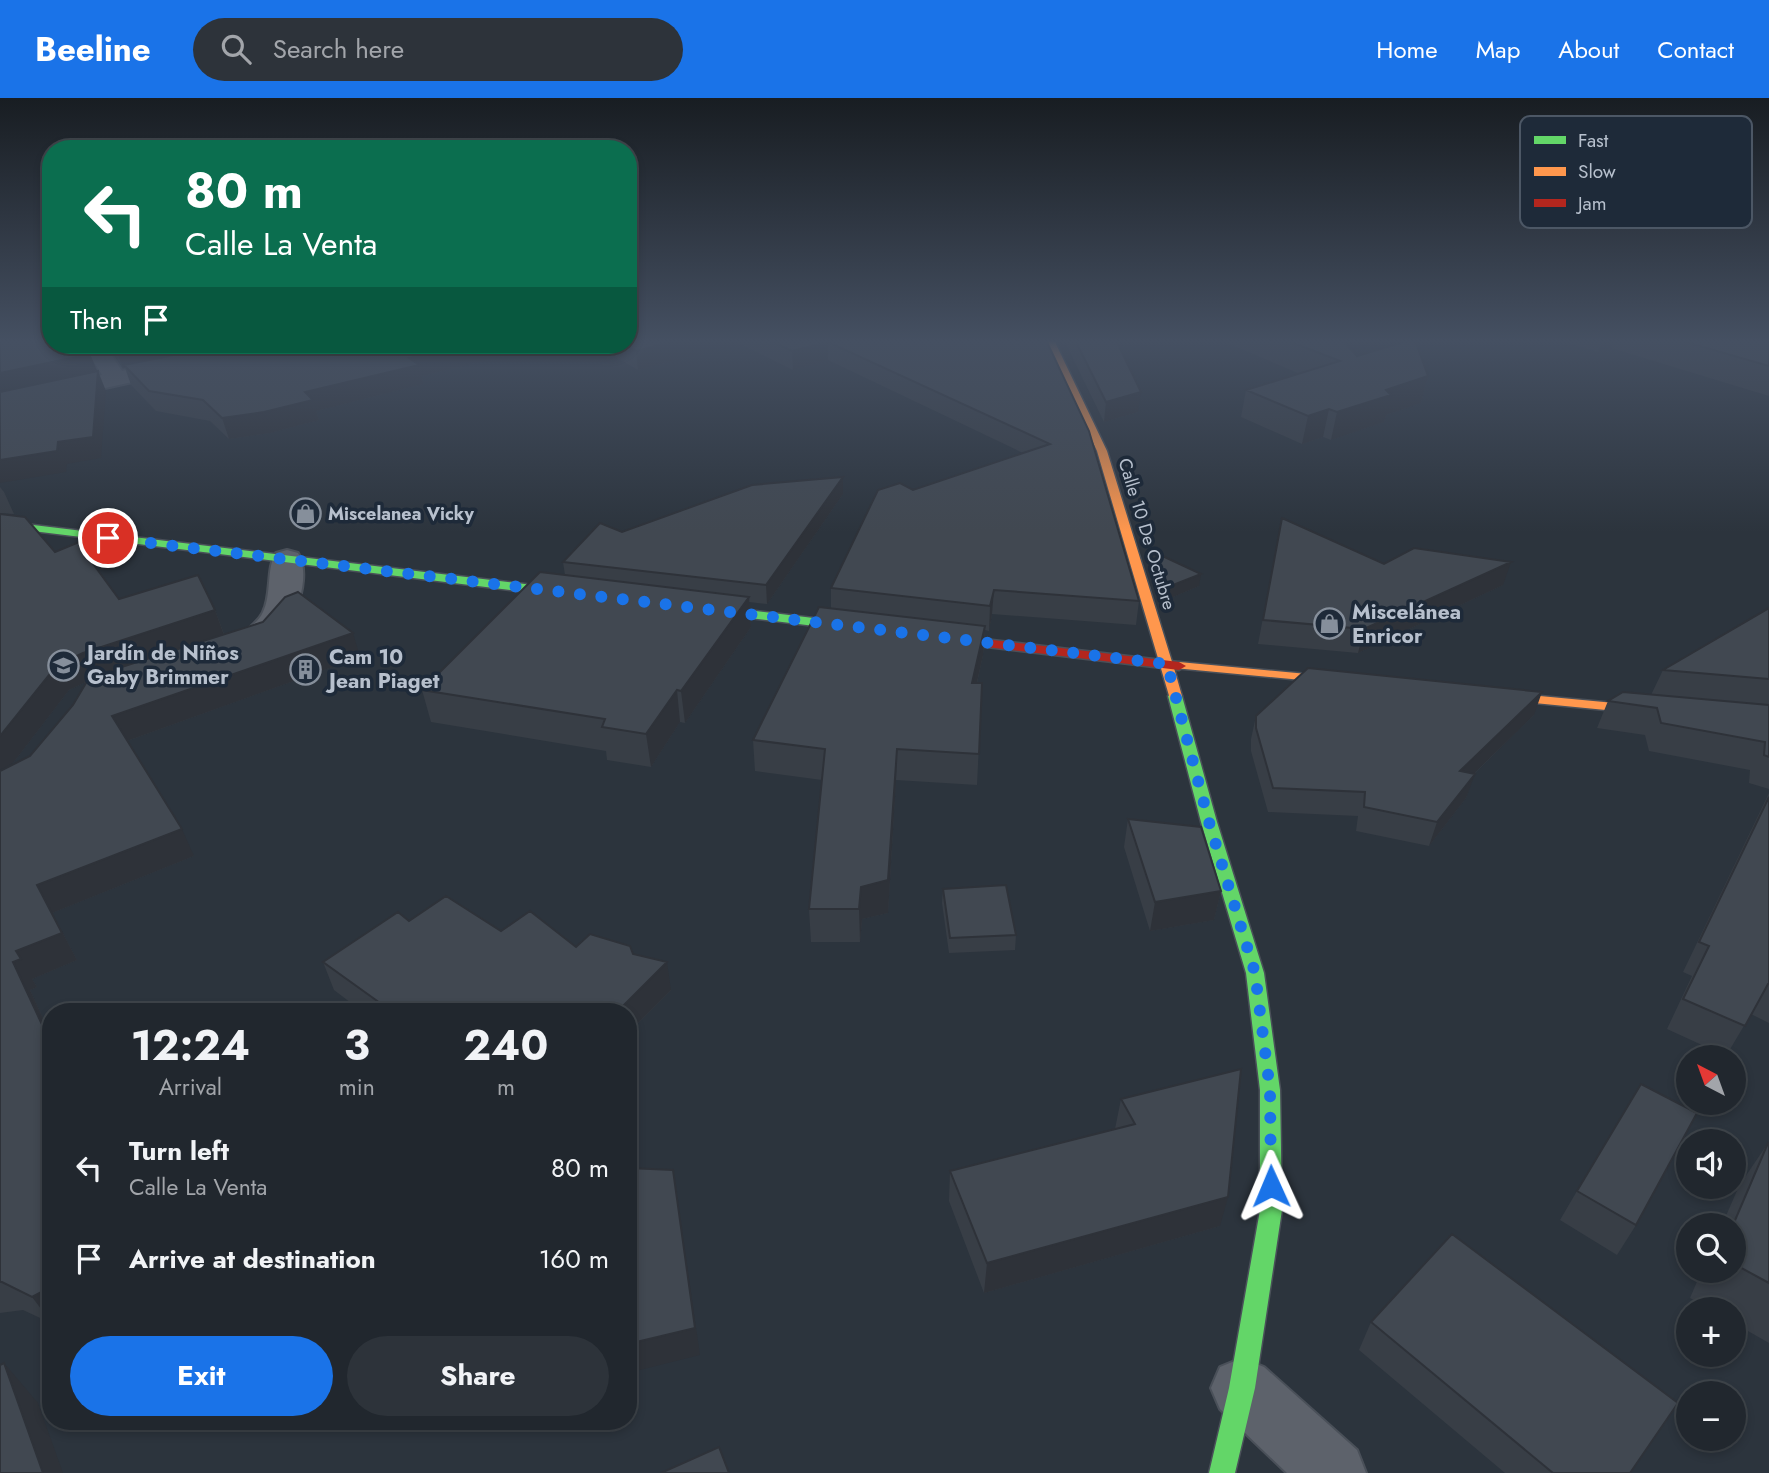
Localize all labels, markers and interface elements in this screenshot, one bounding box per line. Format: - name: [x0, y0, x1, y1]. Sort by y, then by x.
- search box: [193, 18, 683, 81]
- text: Beeline: [35, 26, 151, 73]
- icon: search: [217, 30, 255, 68]
- text: Search here: [273, 30, 404, 68]
- text: Home: [1376, 32, 1438, 67]
- text: Map: [1476, 32, 1520, 67]
- text: About: [1558, 32, 1619, 67]
- text: Contact: [1657, 32, 1734, 67]
- legend: [1520, 116, 1752, 228]
- text: Fast: [1578, 127, 1609, 154]
- text: 80 m: [185, 156, 303, 226]
- text: Slow: [1578, 158, 1616, 185]
- icon: left: [70, 168, 161, 259]
- text: Jam: [1575, 190, 1607, 217]
- text: Calle La Venta: [185, 221, 377, 267]
- text: Then: [70, 301, 123, 339]
- icon: arrive: [137, 301, 175, 339]
- street label: Calle 10 De Octubre: [1112, 455, 1182, 613]
- shop icon: Miscelanea Vicky: [288, 497, 322, 531]
- place label: Miscelanea Vicky: [328, 501, 474, 527]
- pin: [78, 508, 138, 568]
- icon: arrive: [89, 519, 127, 557]
- place label: Miscelánea Enricor: [1352, 597, 1461, 651]
- shop icon: Miscelánea Enricor: [1312, 607, 1346, 641]
- place label: Jardín de Niños Gaby Brimmer: [83, 638, 239, 692]
- place label: Cam 10 Jean Piaget: [325, 642, 440, 696]
- school or university icon: Jardín de Niños Gaby Brimmer: [47, 648, 81, 682]
- building icon: Cam 10 Jean Piaget: [289, 652, 323, 686]
- text: 12:24: [131, 1015, 250, 1076]
- text: 3: [344, 1015, 370, 1076]
- text: 240: [464, 1015, 548, 1076]
- north arrow: [1676, 1045, 1746, 1115]
- map controls: [1676, 1045, 1746, 1451]
- text: Arrival: [159, 1070, 222, 1104]
- text: min: [339, 1070, 375, 1104]
- text: m: [497, 1070, 515, 1104]
- button: sound: [1676, 1129, 1746, 1199]
- text: Turn left: [129, 1132, 229, 1170]
- icon: left: [70, 1149, 108, 1187]
- text: 80 m: [551, 1149, 609, 1187]
- position arrow: [1234, 1149, 1308, 1223]
- text: Calle La Venta: [129, 1170, 267, 1204]
- button: search: [1676, 1213, 1746, 1283]
- icon: arrive: [70, 1240, 108, 1278]
- text: Arrive at destination: [129, 1240, 376, 1278]
- text: 160 m: [539, 1240, 609, 1278]
- button: +: [1676, 1297, 1746, 1367]
- button: Exit: [70, 1336, 333, 1416]
- button: Share: [347, 1336, 609, 1416]
- button: −: [1676, 1381, 1746, 1451]

